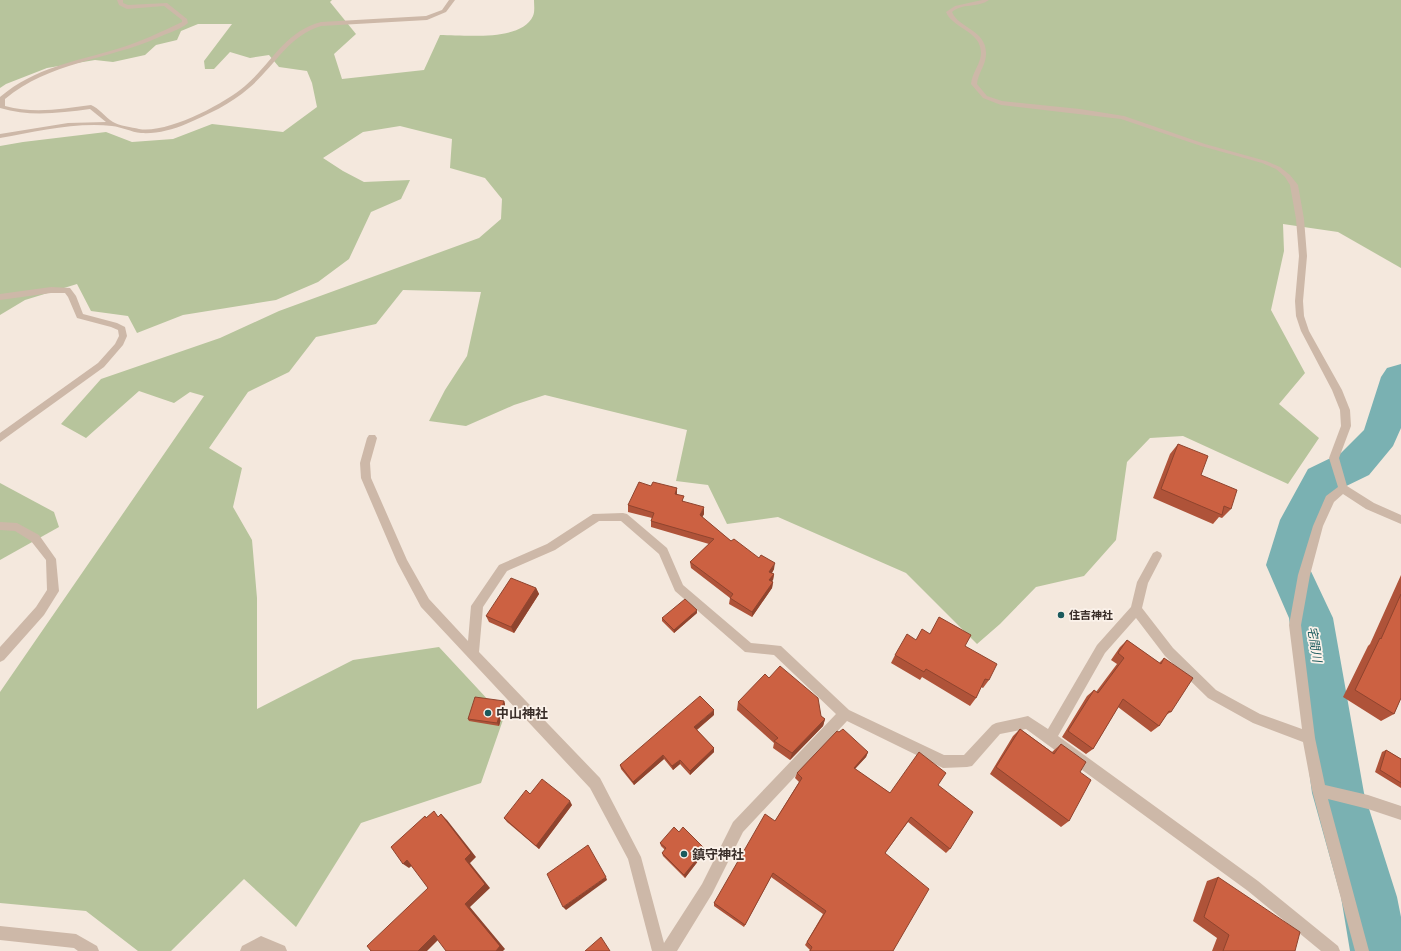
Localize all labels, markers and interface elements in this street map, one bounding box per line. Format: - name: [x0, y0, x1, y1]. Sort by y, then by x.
- place label: 住吉神社: [1069, 608, 1113, 622]
- marker: 住吉神社: [1056, 610, 1066, 620]
- water label: 宅間川: [1305, 625, 1326, 665]
- place label: 中山神社: [496, 705, 548, 722]
- marker: 中山神社: [483, 708, 493, 718]
- place label: 鎮守神社: [692, 846, 744, 863]
- marker: 鎮守神社: [679, 849, 689, 859]

